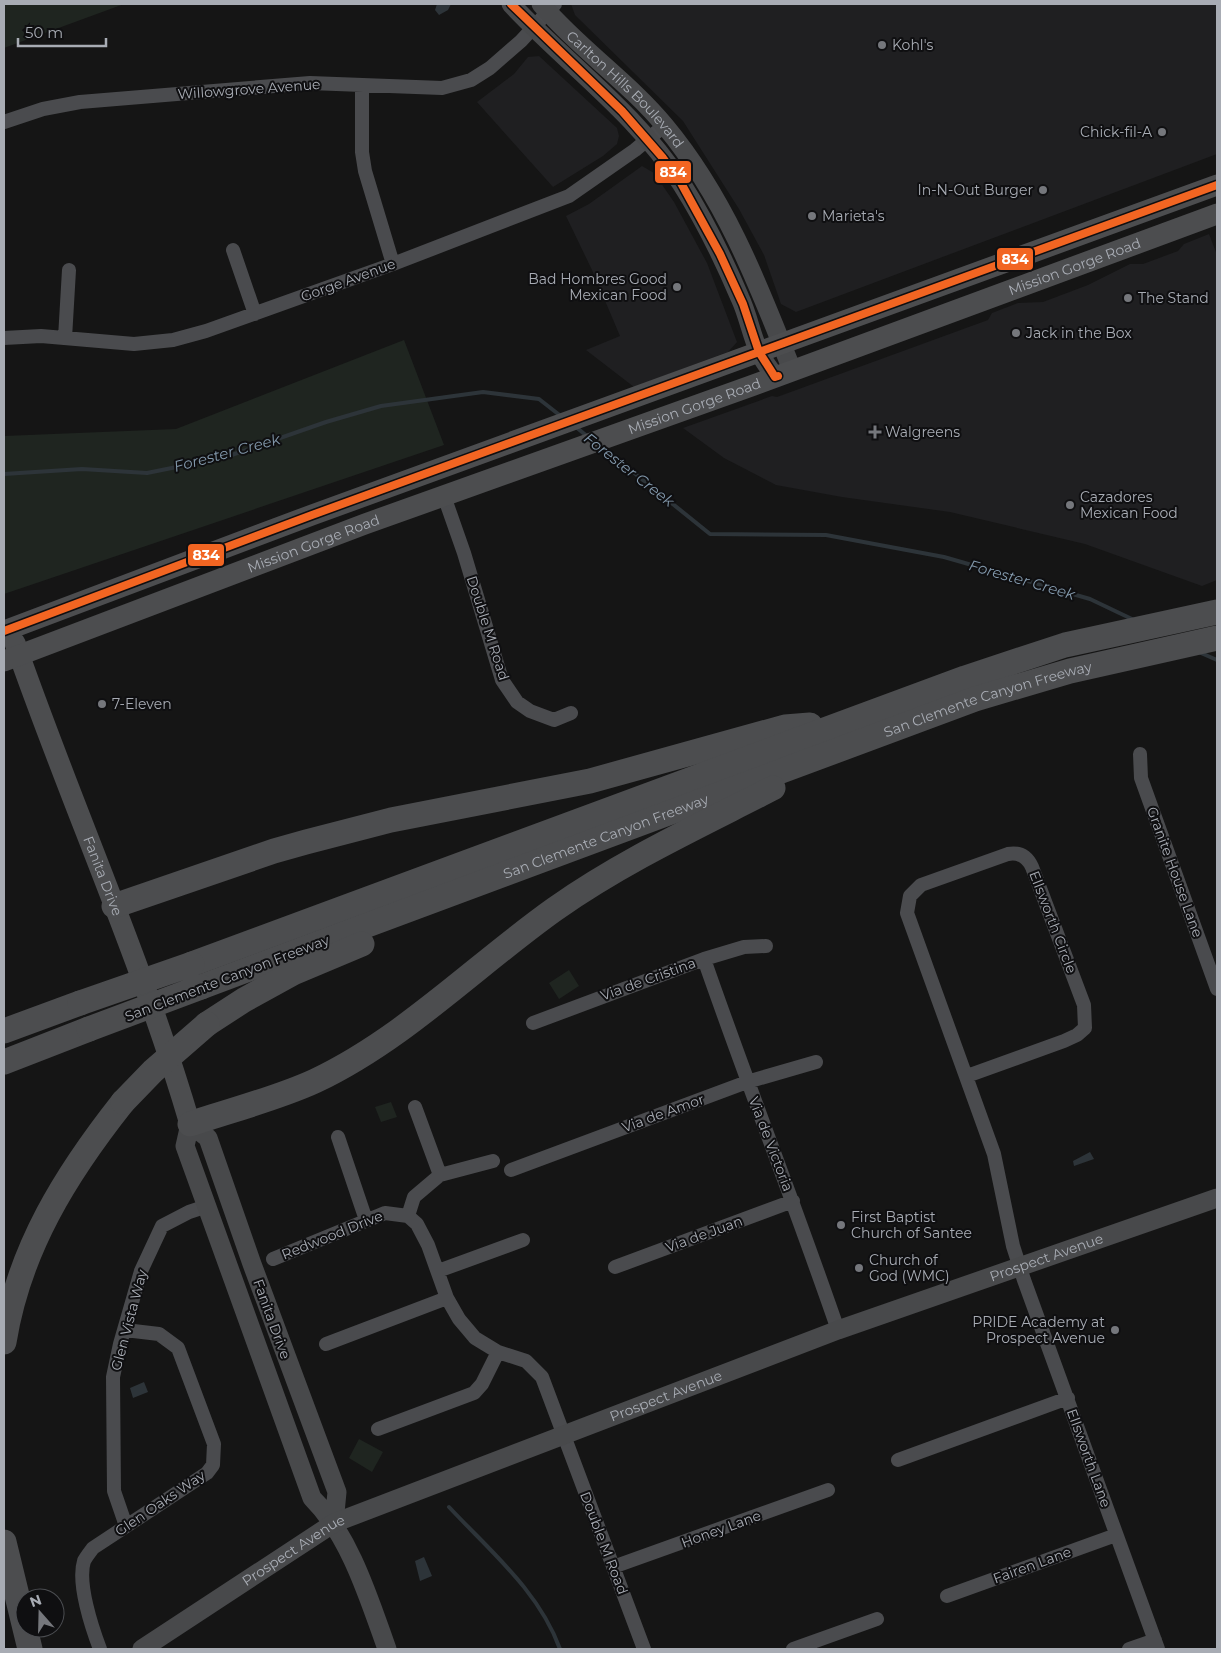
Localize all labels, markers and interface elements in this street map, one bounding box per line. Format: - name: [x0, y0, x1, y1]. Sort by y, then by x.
- scale bar: [18, 15, 105, 47]
- text: 50 m: [25, 23, 63, 42]
- street label: Carlton Hills Boulevard: [563, 27, 688, 152]
- place label: Kohl's: [892, 36, 933, 54]
- marker: Kohl's: [876, 39, 888, 51]
- street label: Willowgrove Avenue: [177, 75, 321, 103]
- place label: Chick-fil-A: [1080, 123, 1153, 141]
- marker: Chick-fil-A: [1156, 126, 1168, 138]
- line badge: 834: [654, 160, 692, 184]
- text: 834: [659, 163, 687, 181]
- place label: In-N-Out Burger: [918, 181, 1033, 199]
- marker: In-N-Out Burger: [1037, 184, 1049, 196]
- place label: Marieta's: [822, 207, 885, 225]
- marker: Marieta's: [806, 210, 818, 222]
- street label: Mission Gorge Road: [1006, 234, 1143, 299]
- line badge: 834: [996, 247, 1034, 271]
- text: 834: [1001, 250, 1029, 268]
- street label: Gorge Avenue: [298, 255, 398, 305]
- place label: Bad Hombres Good Mexican Food: [528, 270, 667, 304]
- marker: Bad Hombres Good Mexican Food: [671, 281, 683, 293]
- place label: The Stand: [1138, 289, 1209, 307]
- marker: The Stand: [1122, 292, 1134, 304]
- place label: Jack in the Box: [1025, 324, 1132, 342]
- marker: Jack in the Box: [1010, 327, 1022, 339]
- street label: Mission Gorge Road: [626, 374, 763, 438]
- place label: Walgreens: [885, 423, 960, 441]
- marker: Walgreens: [869, 426, 881, 438]
- water label: Forester Creek: [580, 428, 679, 511]
- water label: Forester Creek: [172, 429, 283, 476]
- place label: Cazadores Mexican Food: [1080, 488, 1178, 522]
- marker: Cazadores Mexican Food: [1064, 499, 1076, 511]
- street label: Mission Gorge Road: [245, 511, 382, 577]
- line badge: 834: [187, 543, 225, 567]
- text: 834: [192, 546, 220, 564]
- water label: Forester Creek: [967, 555, 1078, 604]
- street label: Double M Road: [463, 573, 513, 683]
- street label: San Clemente Canyon Freeway: [881, 657, 1094, 741]
- place label: 7-Eleven: [112, 695, 172, 713]
- marker: 7-Eleven: [96, 698, 108, 710]
- street label: San Clemente Canyon Freeway: [501, 790, 711, 883]
- street label: Granite House Lane: [1143, 804, 1207, 940]
- street label: Fanita Drive: [79, 833, 126, 918]
- street label: Ellsworth Circle: [1025, 868, 1081, 976]
- street label: San Clemente Canyon Freeway: [122, 930, 332, 1025]
- street label: Via de Cristina: [598, 953, 698, 1005]
- street label: Via de Amor: [619, 1090, 707, 1136]
- street label: Via de Victoria: [745, 1094, 797, 1194]
- street label: Redwood Drive: [279, 1207, 385, 1263]
- place label: First Baptist Church of Santee: [851, 1208, 972, 1242]
- street label: Via de Juan: [663, 1212, 745, 1256]
- marker: First Baptist Church of Santee: [835, 1219, 847, 1231]
- street label: Prospect Avenue: [987, 1229, 1106, 1285]
- place label: Church of God (WMC): [869, 1251, 950, 1285]
- marker: Church of God (WMC): [853, 1262, 865, 1274]
- street label: Glen Vista Way: [107, 1267, 151, 1373]
- street label: Fanita Drive: [249, 1276, 295, 1362]
- place label: PRIDE Academy at Prospect Avenue: [972, 1313, 1105, 1347]
- marker: PRIDE Academy at Prospect Avenue: [1109, 1324, 1121, 1336]
- street label: Prospect Avenue: [607, 1366, 725, 1426]
- street label: Ellsworth Lane: [1063, 1406, 1115, 1510]
- street label: Glen Oaks Way: [111, 1466, 209, 1540]
- street label: Double M Road: [576, 1489, 632, 1597]
- street label: Honey Lane: [679, 1506, 763, 1552]
- street label: Prospect Avenue: [239, 1511, 347, 1590]
- street label: Fairen Lane: [990, 1543, 1074, 1587]
- north arrow: [15, 1588, 65, 1638]
- text: N: [27, 1590, 44, 1611]

